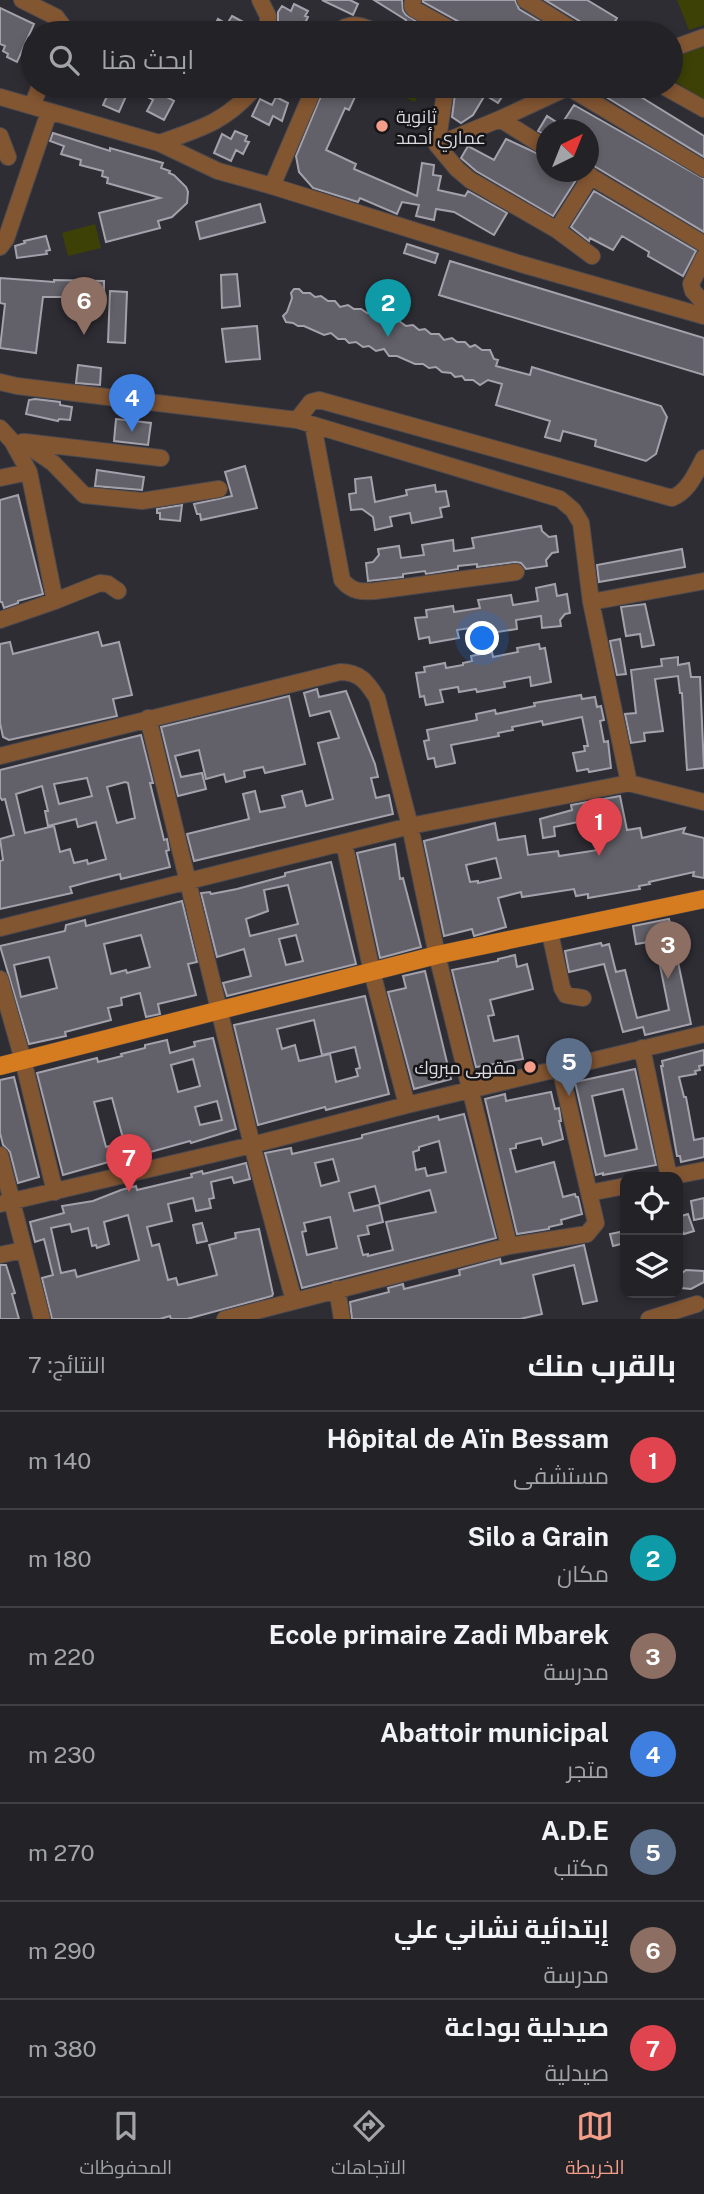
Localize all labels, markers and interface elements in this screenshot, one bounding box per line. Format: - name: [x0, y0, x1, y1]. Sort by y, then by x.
- search box: [21, 21, 683, 98]
- icon: search: [45, 41, 83, 79]
- text: ابحث هنا: [101, 44, 194, 75]
- place label: ثانوية عماري أحمد: [396, 106, 486, 152]
- marker: ثانوية عماري أحمد: [374, 118, 390, 134]
- north arrow: [536, 119, 599, 182]
- pin: 6: [61, 277, 107, 335]
- pin: 2: [365, 279, 411, 337]
- pin: 4: [109, 374, 155, 432]
- your location: [465, 621, 499, 655]
- pin: 1: [576, 798, 622, 856]
- pin: 3: [645, 921, 691, 979]
- pin: 5: [546, 1038, 592, 1096]
- place label: مقهى مبروك: [415, 1057, 516, 1079]
- marker: مقهى مبروك: [522, 1059, 538, 1075]
- pin: 7: [106, 1134, 152, 1192]
- map controls: [620, 1172, 683, 1298]
- button: locate: [620, 1172, 683, 1235]
- button: layers: [620, 1235, 683, 1298]
- text: بالقرب منك: [528, 1347, 676, 1383]
- text: النتائج: 7: [28, 1351, 106, 1378]
- text: Hôpital de Aïn Bessam: [327, 1423, 609, 1454]
- text: 140 m: [28, 1447, 91, 1474]
- text: 1: [648, 1447, 658, 1474]
- text: مستشفى: [513, 1462, 609, 1489]
- text: Silo a Grain: [468, 1521, 609, 1552]
- text: 180 m: [28, 1545, 92, 1572]
- text: 2: [646, 1545, 660, 1572]
- text: مكان: [557, 1560, 609, 1587]
- text: Ecole primaire Zadi Mbarek: [269, 1619, 609, 1650]
- text: 220 m: [28, 1643, 95, 1670]
- text: 3: [645, 1643, 661, 1670]
- text: مدرسة: [544, 1658, 609, 1685]
- text: Abattoir municipal: [380, 1717, 609, 1748]
- text: 230 m: [28, 1741, 96, 1768]
- text: 4: [645, 1741, 661, 1768]
- text: متجر: [567, 1756, 609, 1783]
- text: A.D.E: [541, 1815, 609, 1846]
- text: 270 m: [28, 1839, 95, 1866]
- text: 5: [645, 1839, 661, 1866]
- text: مكتب: [554, 1854, 609, 1881]
- text: إبتدائية نشاني علي: [394, 1913, 609, 1944]
- text: 290 m: [28, 1937, 96, 1964]
- text: 6: [645, 1937, 661, 1964]
- text: مدرسة: [544, 1961, 609, 1988]
- text: صيدلية بوداعة: [444, 2011, 609, 2042]
- text: 380 m: [28, 2035, 97, 2062]
- text: 7: [646, 2035, 660, 2062]
- text: صيدلية: [545, 2059, 609, 2086]
- tab: المحفوظات: [80, 2107, 172, 2185]
- tab: الاتجاهات: [331, 2107, 406, 2185]
- tab: الخريطة: [565, 2107, 625, 2185]

